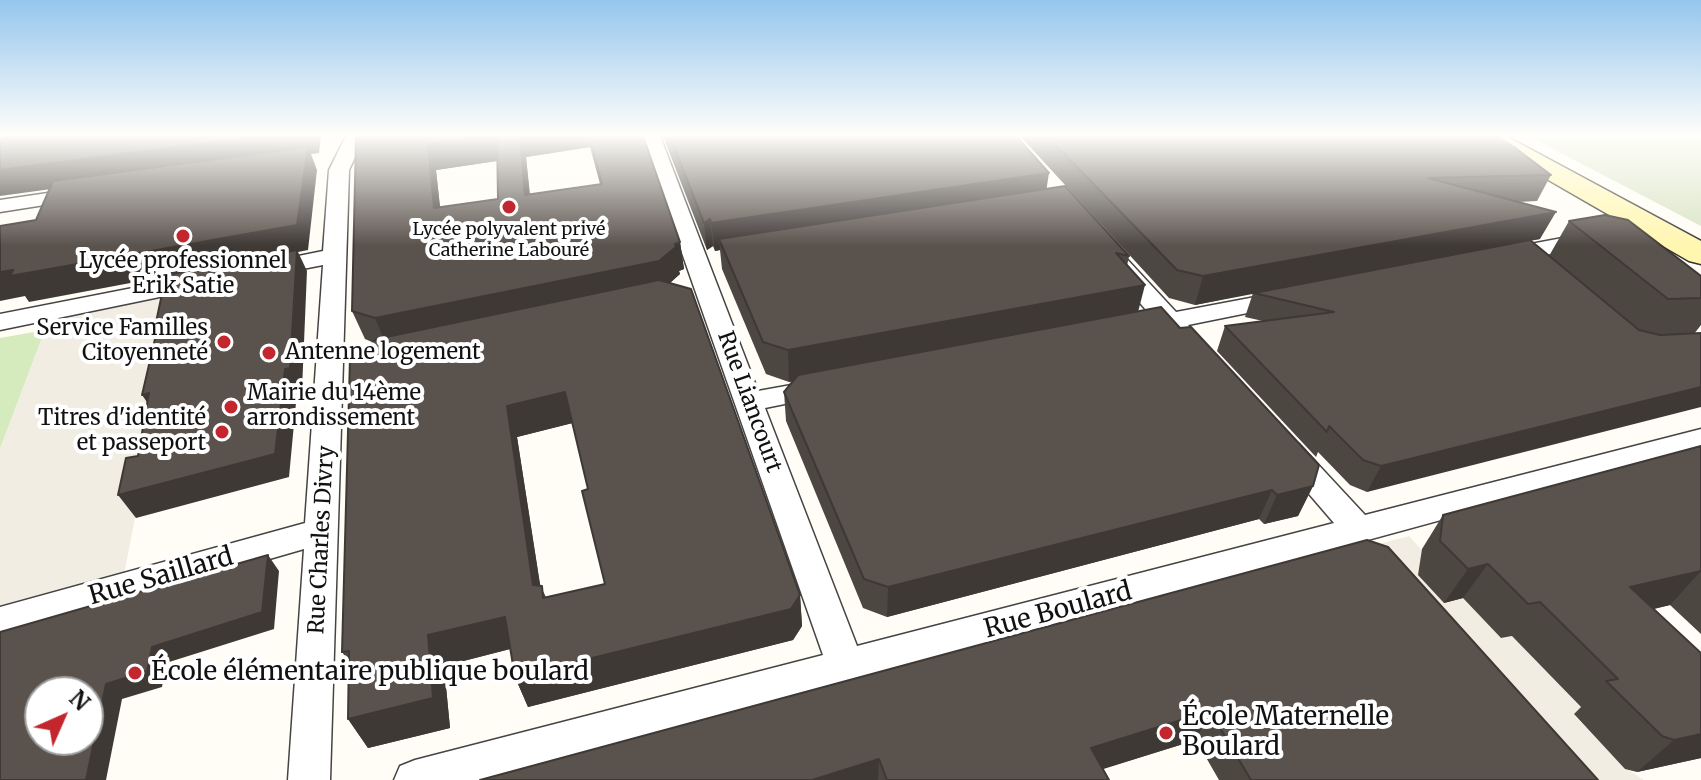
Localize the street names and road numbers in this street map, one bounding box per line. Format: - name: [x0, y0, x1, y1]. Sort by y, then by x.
- street label: Rue Liancourt: [711, 328, 787, 476]
- street label: Rue Charles Divry: [304, 445, 340, 635]
- street label: Rue Saillard: [85, 542, 237, 612]
- street label: Rue Boulard: [981, 576, 1135, 646]

